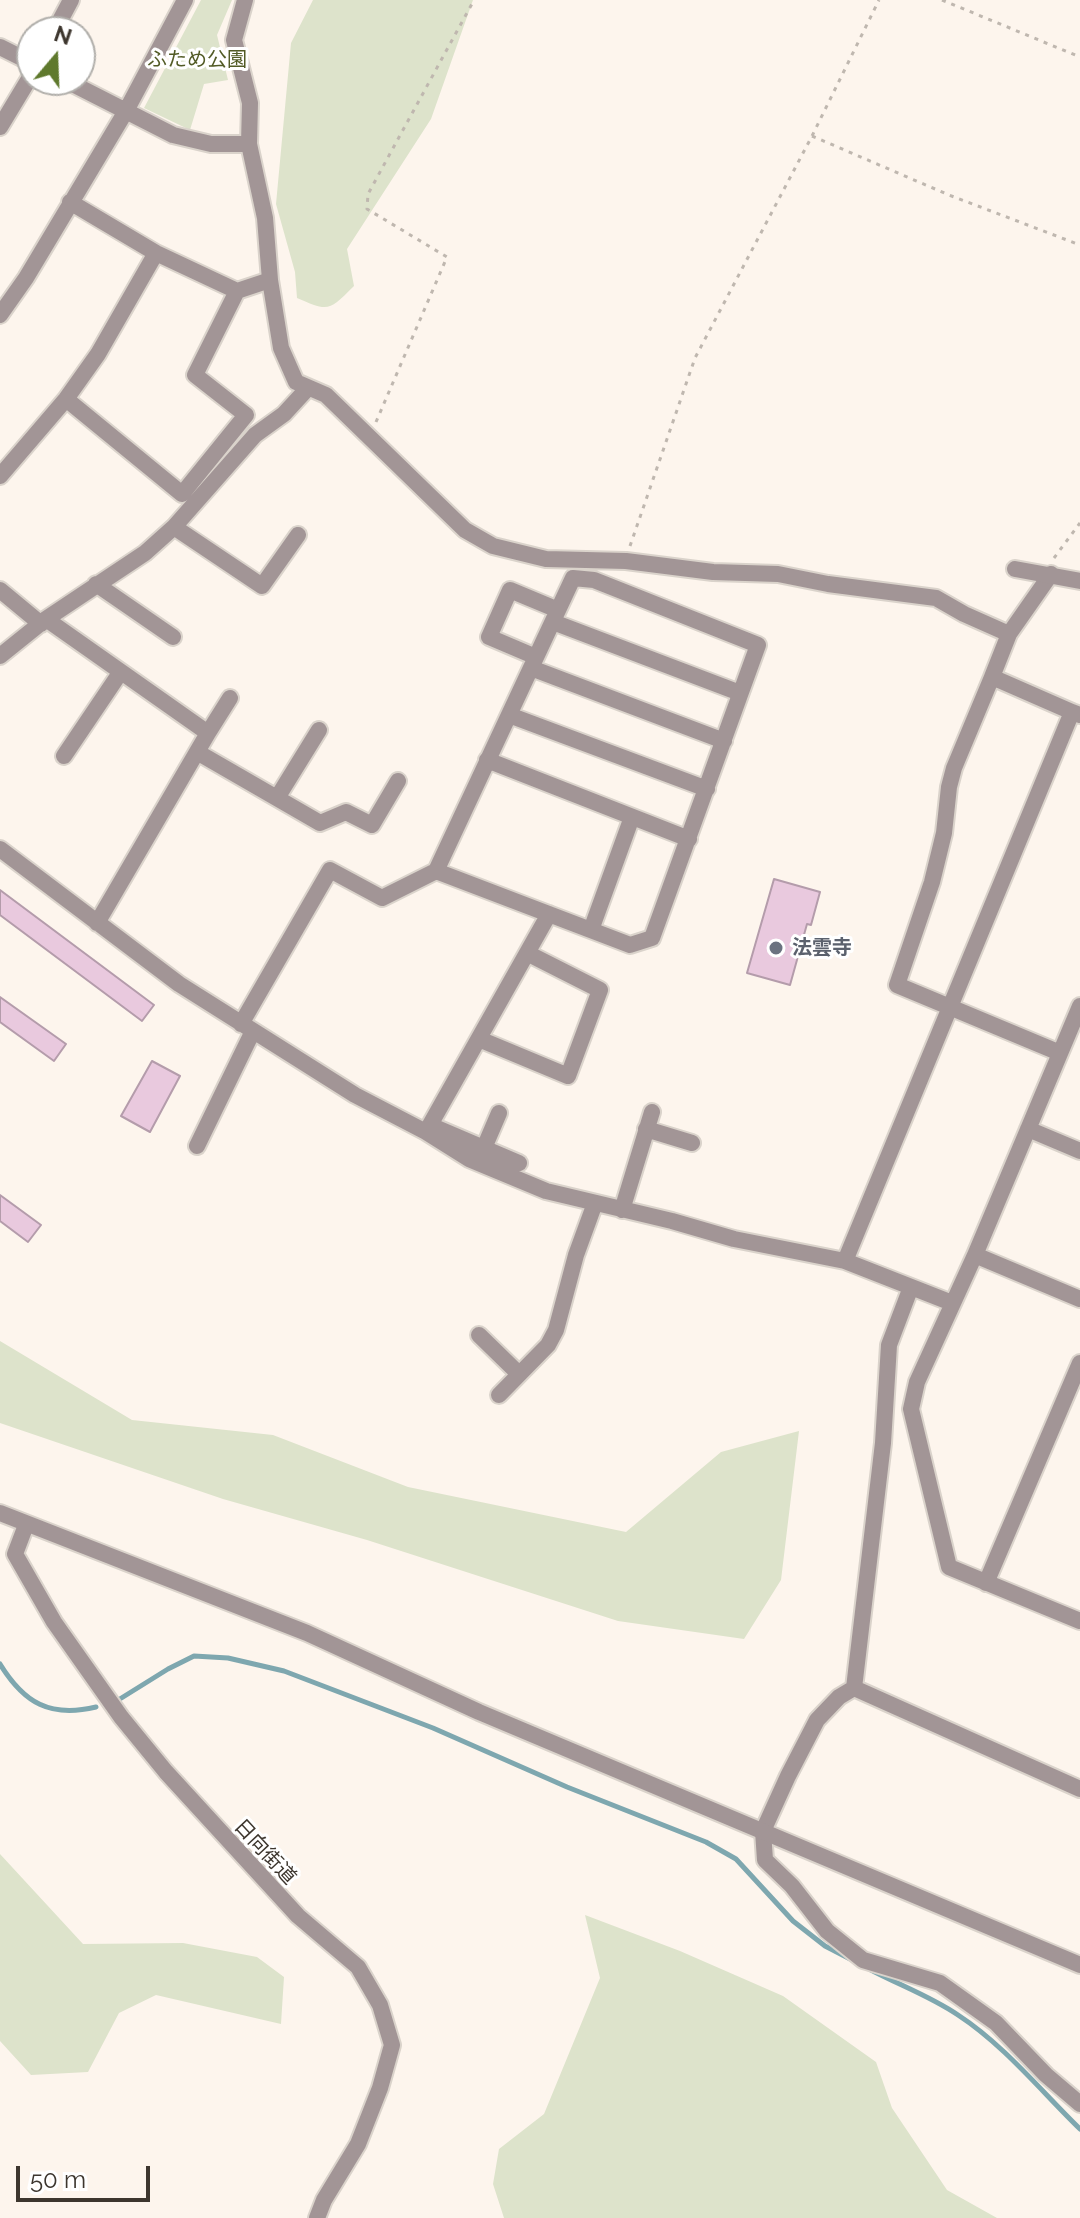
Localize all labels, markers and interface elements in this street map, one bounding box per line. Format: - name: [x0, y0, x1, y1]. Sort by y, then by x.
- north arrow: [16, 16, 96, 96]
- text: N: [51, 20, 75, 50]
- park label: ふため公園: [147, 48, 247, 72]
- place label: 法雲寺: [792, 936, 852, 960]
- marker: 法雲寺: [767, 939, 785, 957]
- street label: 日向街道: [229, 1815, 301, 1889]
- scale bar: [20, 2150, 154, 2200]
- text: 50 m: [30, 2165, 86, 2194]

